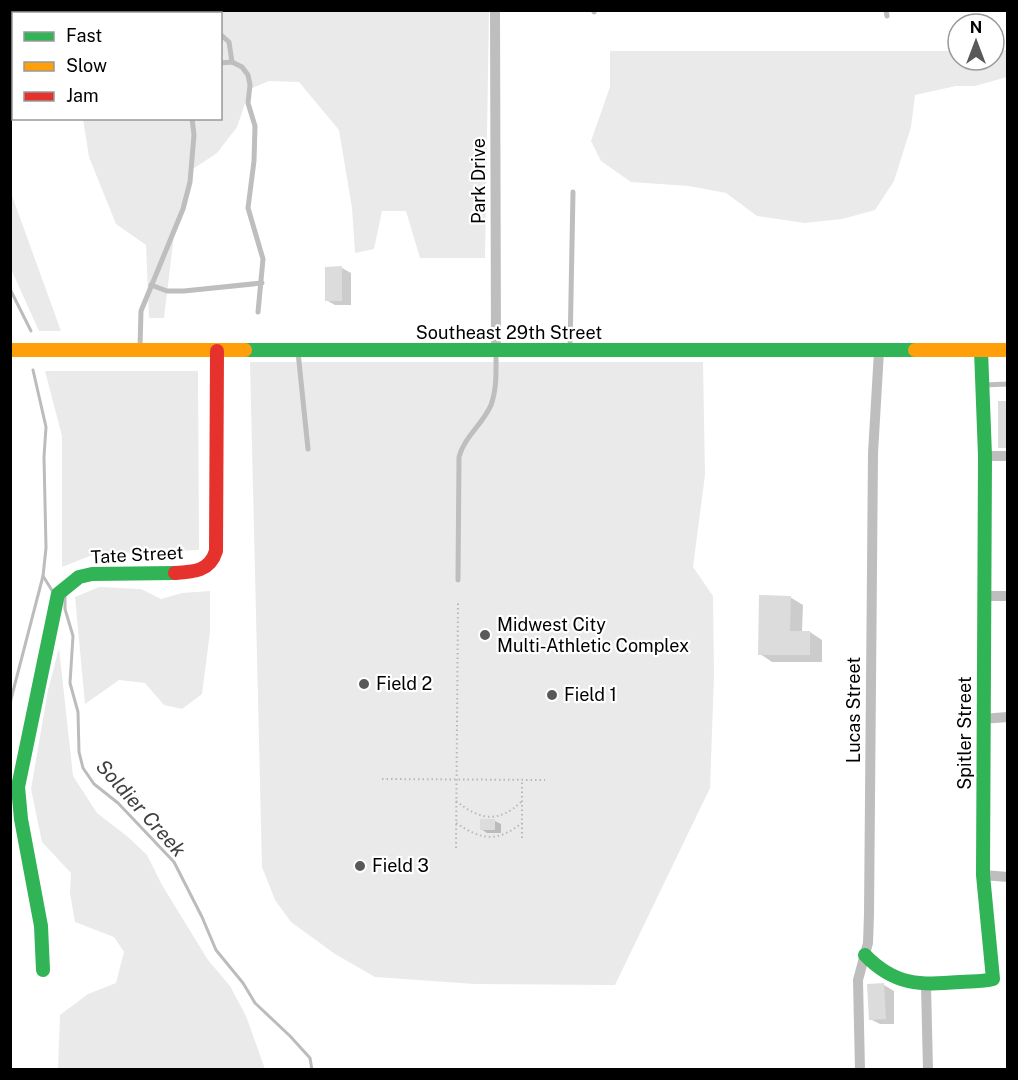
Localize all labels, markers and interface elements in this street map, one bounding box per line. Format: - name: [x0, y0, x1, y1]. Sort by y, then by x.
- legend: [12, 12, 222, 120]
- north arrow: [946, 12, 1006, 72]
- text: N: [970, 18, 982, 37]
- text: Fast: [66, 25, 102, 46]
- text: Slow: [66, 55, 107, 76]
- text: Jam: [66, 85, 99, 106]
- street label: Park Drive: [468, 138, 489, 224]
- street label: Southeast 29th Street: [416, 322, 602, 343]
- street label: Tate Street: [90, 542, 184, 567]
- place label: Midwest City Multi-Athletic Complex: [497, 614, 689, 656]
- marker: Midwest City Multi-Athletic Complex: [478, 628, 492, 642]
- street label: Lucas Street: [843, 657, 864, 763]
- place label: Field 2: [376, 673, 432, 694]
- street label: Spitler Street: [954, 676, 975, 790]
- marker: Field 2: [357, 677, 371, 691]
- place label: Field 1: [564, 684, 617, 705]
- marker: Field 1: [545, 688, 559, 702]
- water label: Soldier Creek: [91, 754, 191, 862]
- place label: Field 3: [372, 855, 429, 876]
- marker: Field 3: [353, 859, 367, 873]

